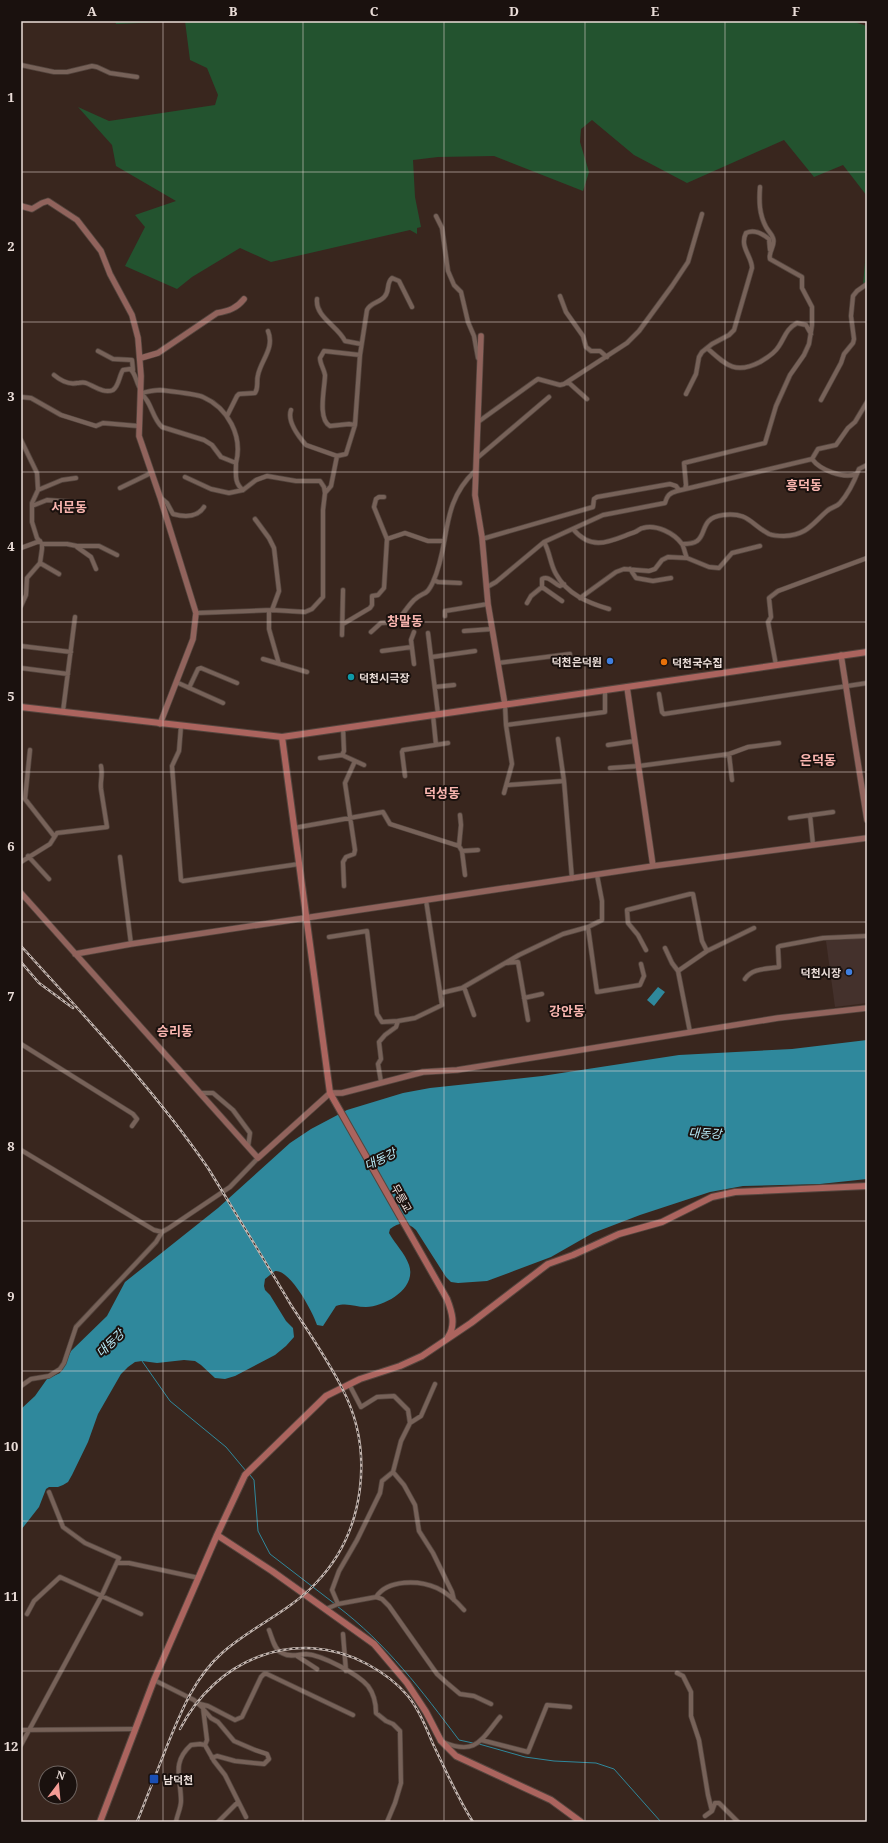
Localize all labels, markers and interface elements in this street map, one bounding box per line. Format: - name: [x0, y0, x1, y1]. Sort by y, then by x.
- text: A: [87, 2, 97, 20]
- text: B: [229, 2, 238, 20]
- text: C: [370, 2, 379, 20]
- text: D: [509, 2, 519, 20]
- text: E: [651, 2, 660, 20]
- text: F: [792, 2, 800, 20]
- text: 1: [7, 88, 15, 106]
- text: 2: [7, 237, 15, 255]
- text: 3: [7, 387, 15, 405]
- district label: 흥덕동: [786, 476, 822, 494]
- district label: 서문동: [51, 498, 87, 516]
- text: 4: [7, 537, 15, 555]
- district label: 창말동: [387, 612, 423, 630]
- place label: 덕천은덕원: [551, 654, 602, 669]
- place label: 덕천국수집: [672, 655, 723, 670]
- marker: 덕천은덕원: [605, 656, 615, 666]
- marker: 덕천국수집: [659, 657, 669, 667]
- place label: 덕천시극장: [359, 670, 410, 685]
- marker: 덕천시극장: [346, 672, 356, 682]
- text: 5: [7, 687, 15, 705]
- district label: 은덕동: [800, 751, 836, 769]
- district label: 덕성동: [424, 784, 460, 802]
- text: 6: [7, 837, 15, 855]
- place label: 덕천시장: [801, 965, 841, 980]
- marker: 덕천시장: [844, 967, 854, 977]
- text: 7: [7, 987, 15, 1005]
- district label: 강안동: [549, 1002, 585, 1020]
- district label: 승리동: [157, 1022, 193, 1040]
- water label: 대동강: [688, 1124, 724, 1142]
- text: 8: [7, 1137, 15, 1155]
- water label: 대동강: [361, 1143, 400, 1174]
- street label: 무릉교: [388, 1181, 416, 1215]
- text: 9: [7, 1287, 15, 1305]
- water label: 대동강: [92, 1324, 129, 1361]
- text: 10: [4, 1437, 18, 1455]
- text: 11: [4, 1587, 18, 1605]
- text: 12: [4, 1737, 18, 1755]
- north arrow: [38, 1765, 78, 1805]
- text: N: [55, 1767, 67, 1783]
- place label: 남덕천: [163, 1772, 193, 1787]
- marker: 남덕천: [148, 1773, 160, 1785]

